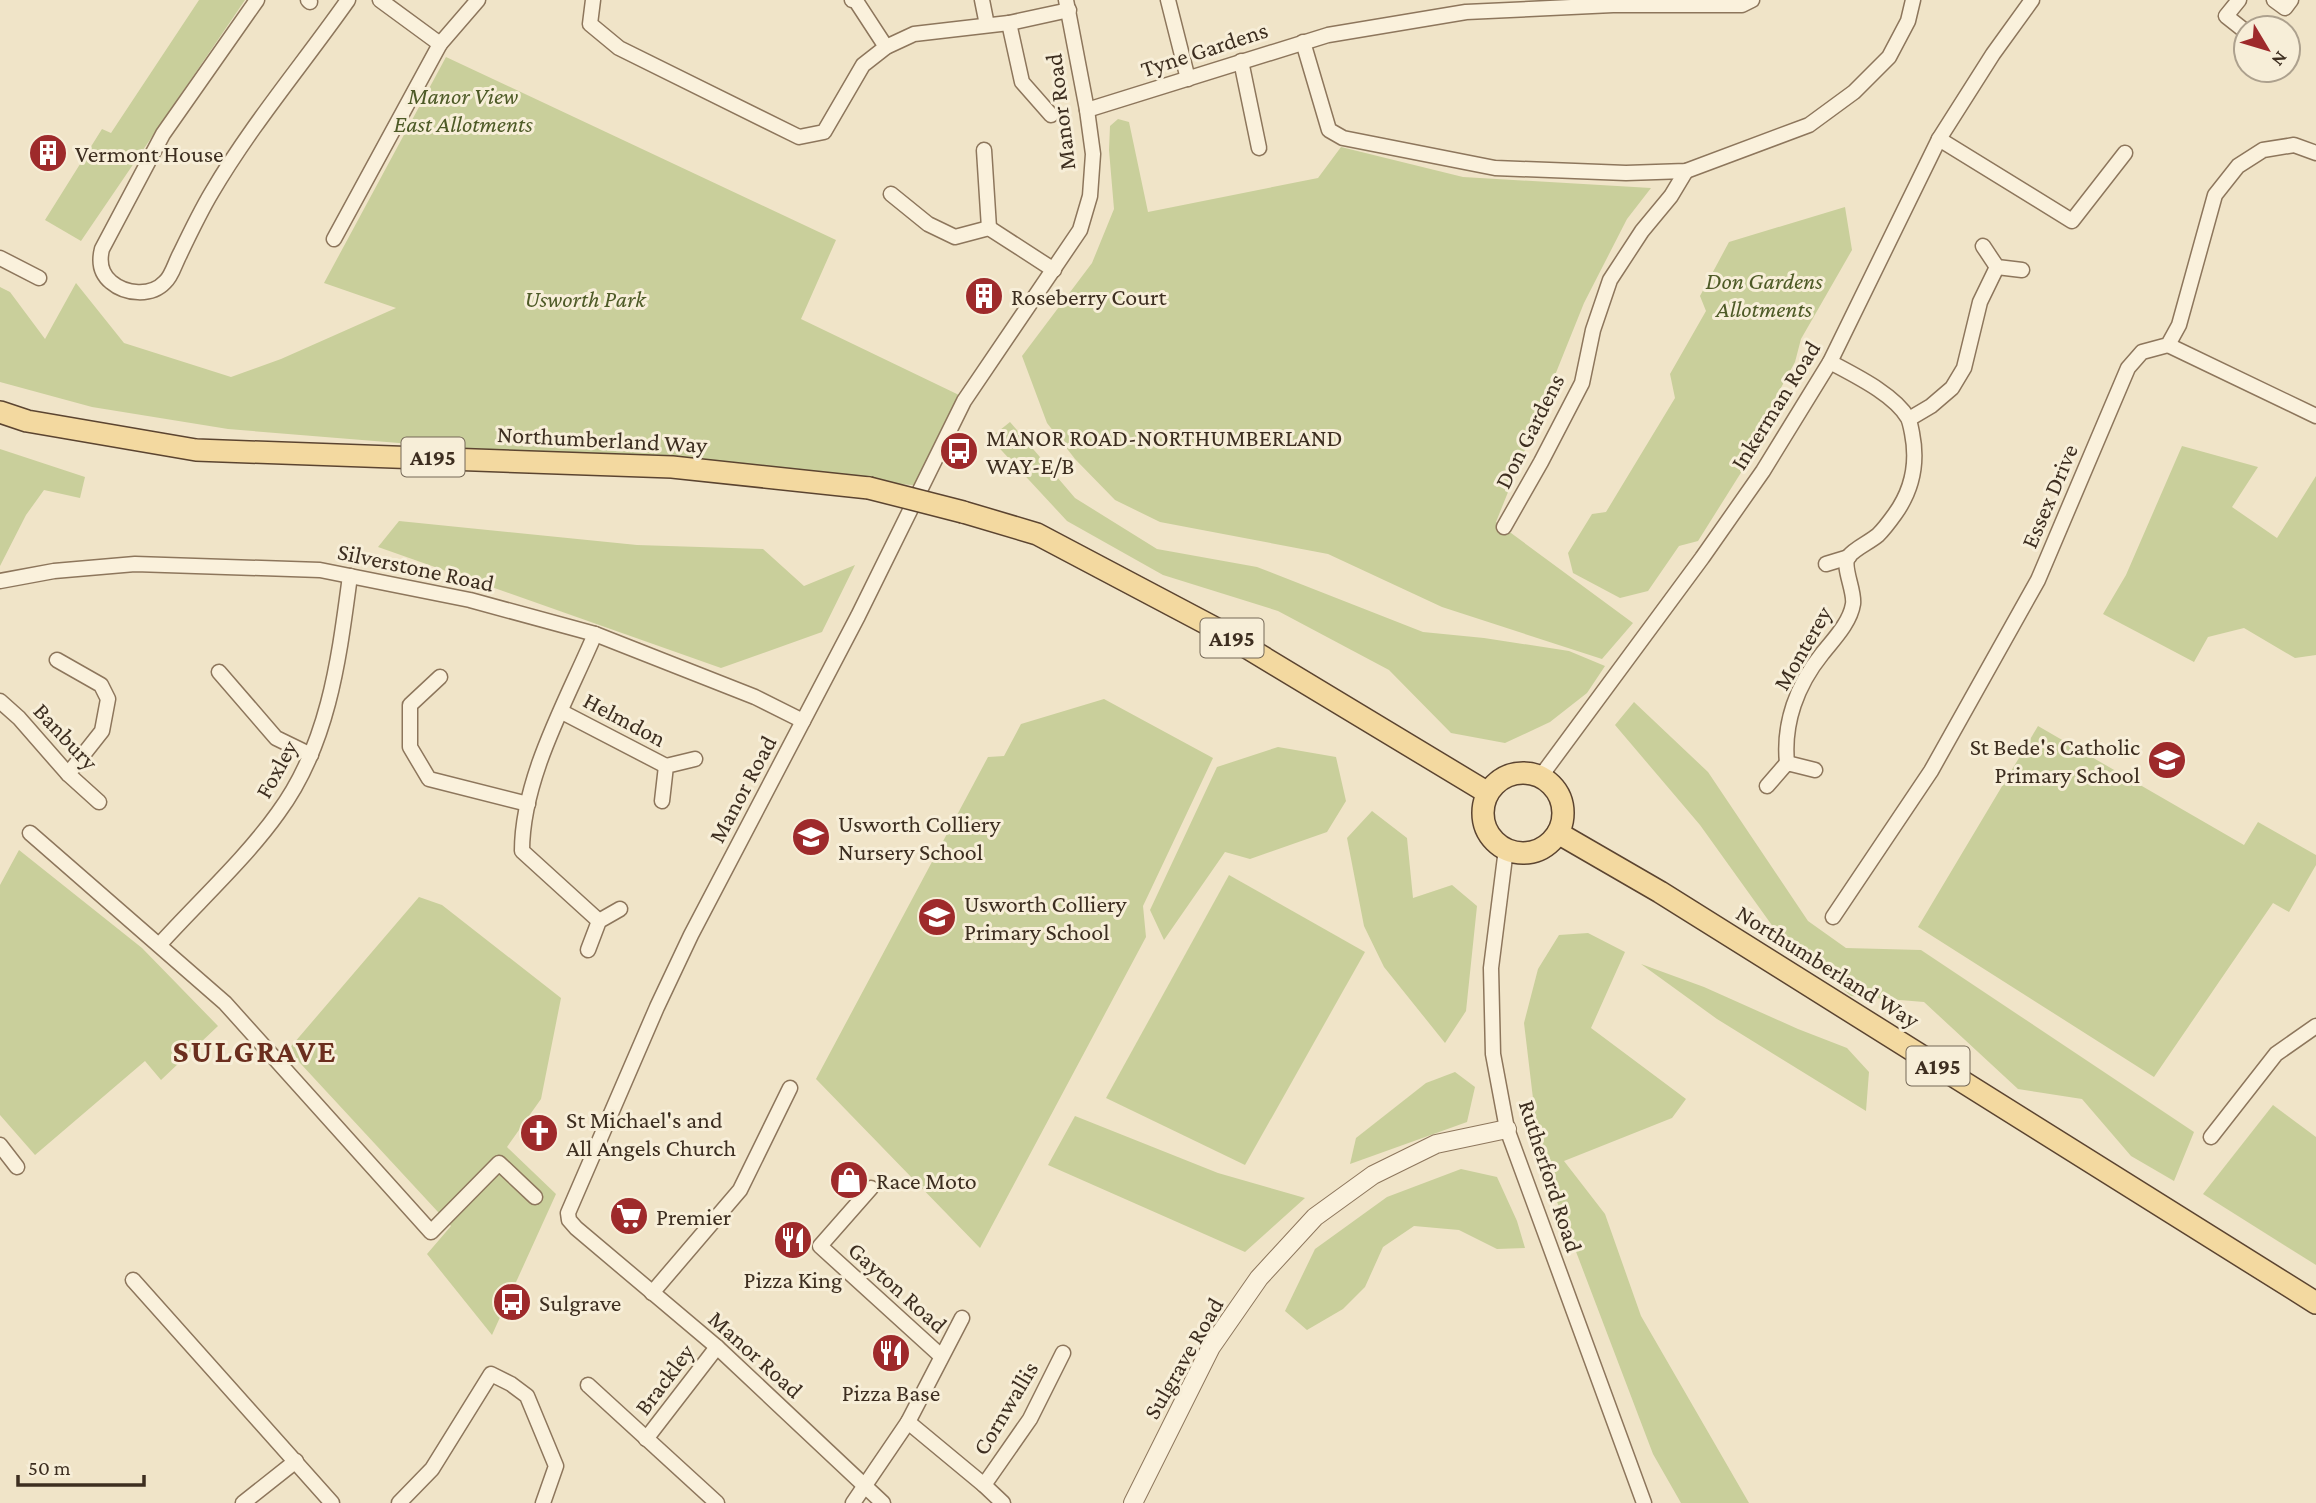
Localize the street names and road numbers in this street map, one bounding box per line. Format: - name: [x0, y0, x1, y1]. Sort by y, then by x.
- street label: Tyne Gardens: [1137, 16, 1271, 82]
- street label: Manor Road: [1039, 52, 1081, 172]
- street label: Inkerman Road: [1725, 335, 1826, 474]
- street label: Don Gardens: [1489, 369, 1569, 493]
- street label: Northumberland Way: [496, 420, 709, 458]
- road number: A195: [402, 438, 464, 477]
- street label: Essex Drive: [2015, 440, 2083, 552]
- street label: Silverstone Road: [335, 537, 497, 597]
- street label: Monterey: [1767, 600, 1837, 695]
- road number: A195: [1200, 618, 1264, 658]
- street label: Helmdon: [579, 686, 671, 752]
- street label: Banbury: [28, 697, 104, 776]
- street label: Manor Road: [702, 730, 782, 847]
- street label: Foxley: [249, 734, 303, 803]
- street label: Northumberland Way: [1732, 899, 1925, 1034]
- road number: A195: [1906, 1046, 1969, 1086]
- street label: Rutherford Road: [1514, 1097, 1588, 1256]
- street label: Gayton Road: [843, 1236, 953, 1338]
- street label: Sulgrave Road: [1137, 1292, 1229, 1423]
- street label: Manor Road: [703, 1305, 809, 1404]
- street label: Brackley: [629, 1338, 700, 1420]
- street label: Cornwallis: [967, 1356, 1043, 1460]

